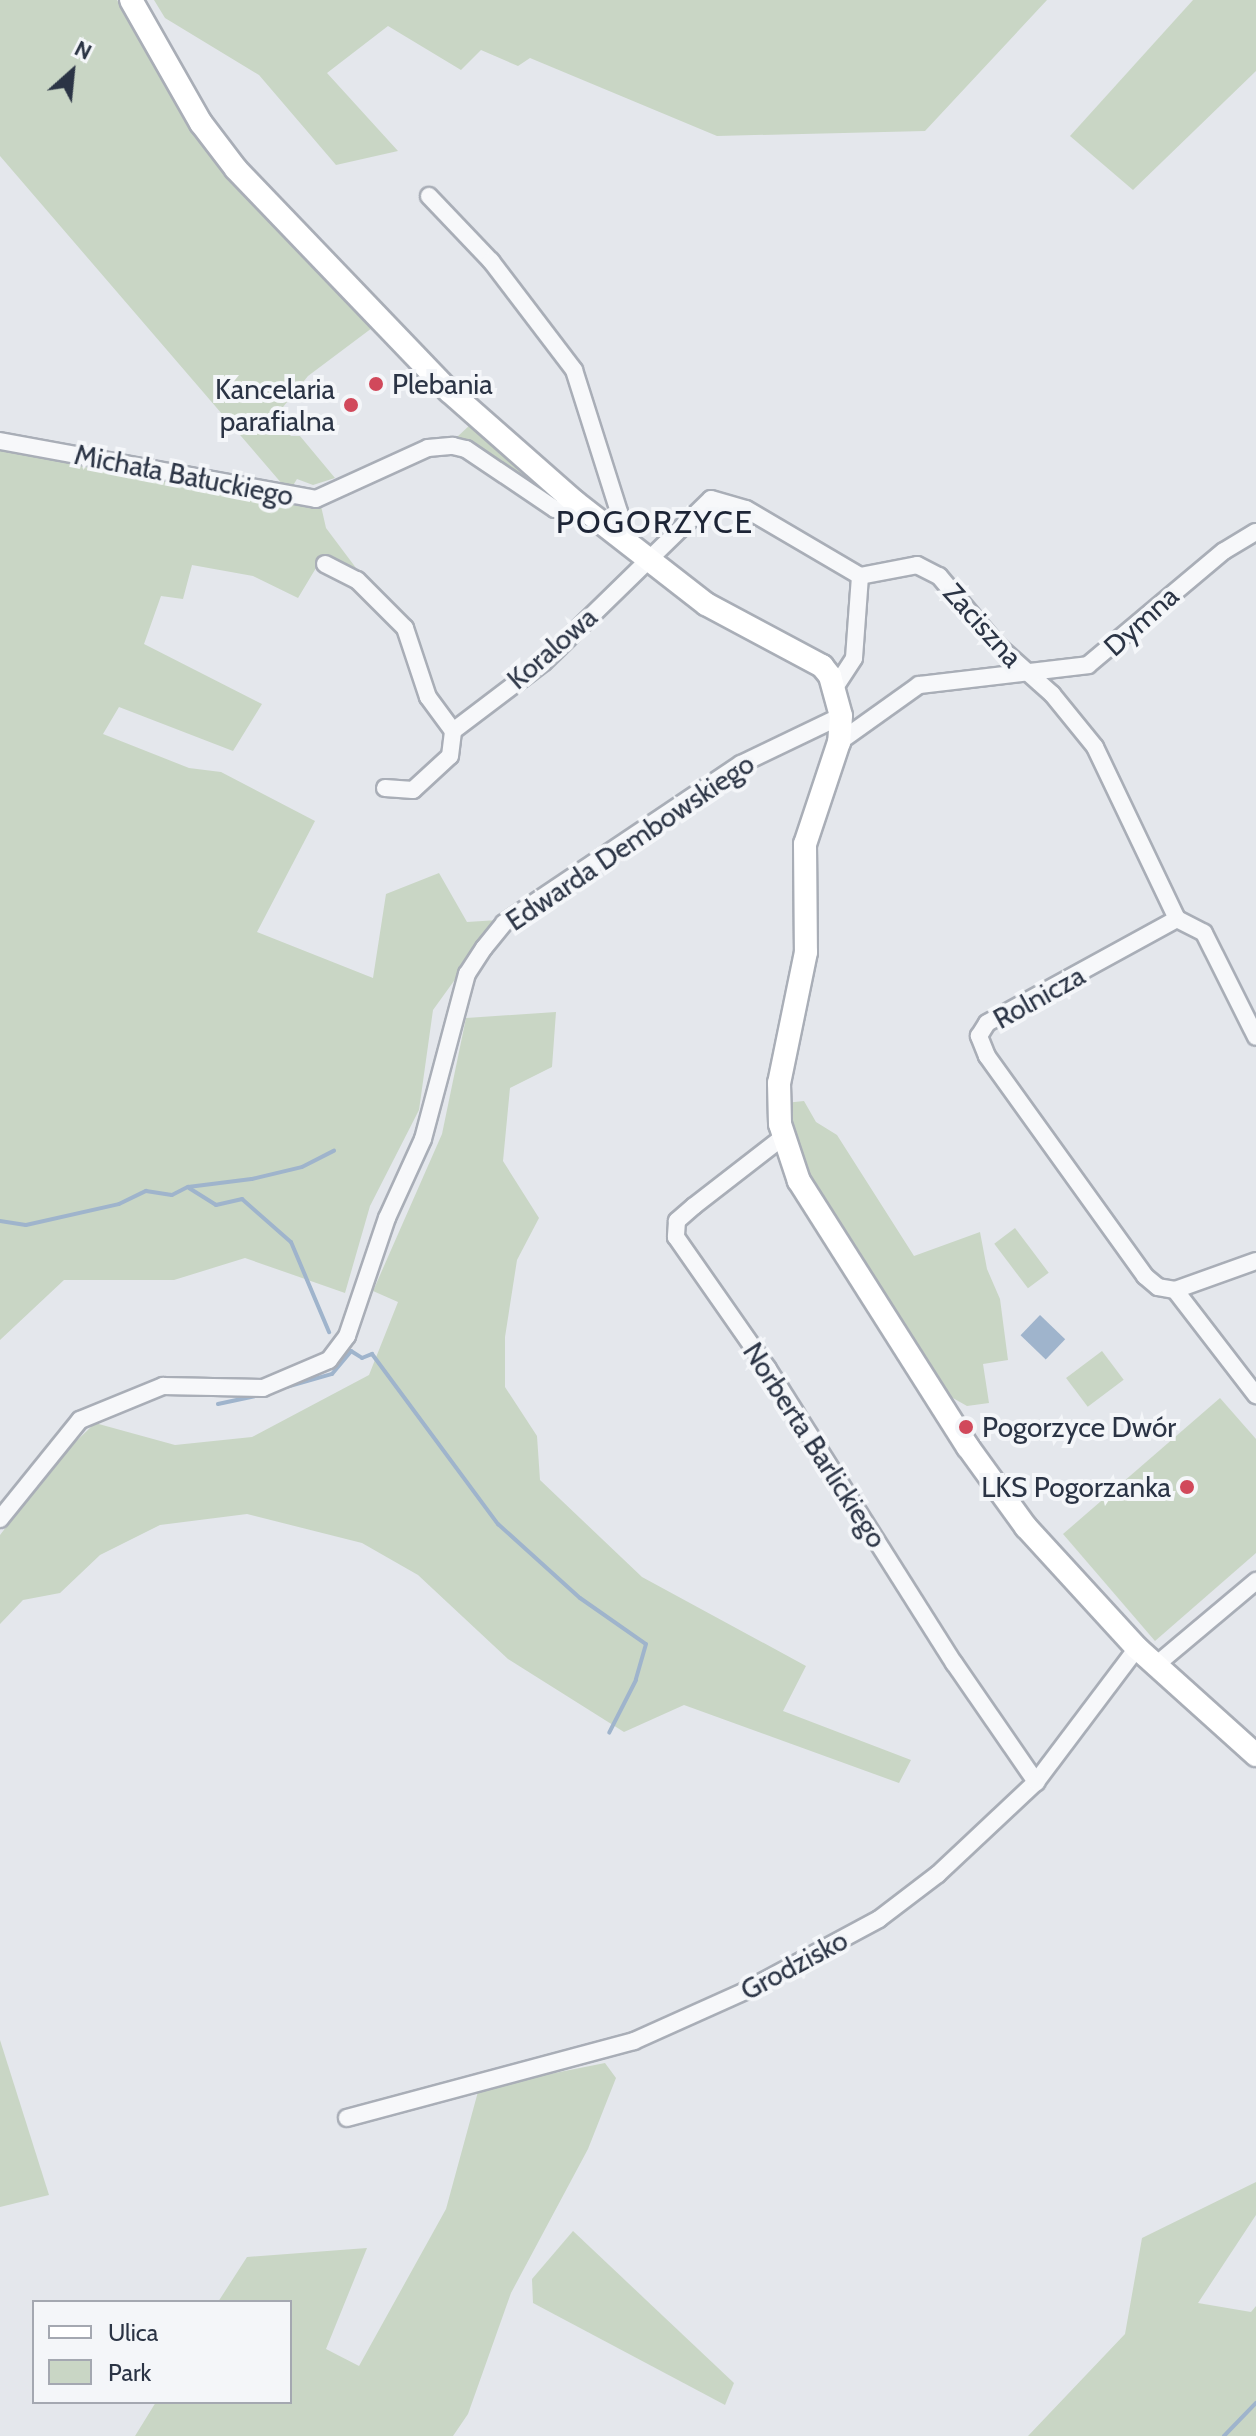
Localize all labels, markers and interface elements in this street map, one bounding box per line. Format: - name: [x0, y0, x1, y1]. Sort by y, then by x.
- north arrow: [32, 32, 112, 112]
- text: N: [70, 35, 96, 66]
- place label: Plebania: [392, 367, 493, 401]
- place label: Kancelaria parafialna: [215, 372, 335, 438]
- marker: Plebania: [367, 375, 385, 393]
- marker: Kancelaria parafialna: [342, 396, 360, 414]
- street label: Michała Bałuckiego: [72, 437, 296, 513]
- district label: POGORZYCE: [556, 503, 754, 541]
- street label: Zaciszna: [937, 576, 1029, 674]
- street label: Dymna: [1097, 579, 1185, 663]
- street label: Koralowa: [500, 600, 604, 696]
- street label: Edwarda Dembowskiego: [500, 746, 760, 938]
- street label: Rolnicza: [987, 958, 1091, 1036]
- street label: Norberta Barlickiego: [736, 1336, 894, 1554]
- place label: Pogorzyce Dwór: [982, 1410, 1176, 1444]
- marker: Pogorzyce Dwór: [957, 1418, 975, 1436]
- place label: LKS Pogorzanka: [981, 1470, 1171, 1504]
- marker: LKS Pogorzanka: [1178, 1478, 1196, 1496]
- street label: Grodzisko: [735, 1923, 853, 2007]
- legend: [32, 2300, 292, 2404]
- text: Ulica: [108, 2318, 158, 2347]
- text: Park: [108, 2358, 151, 2387]

